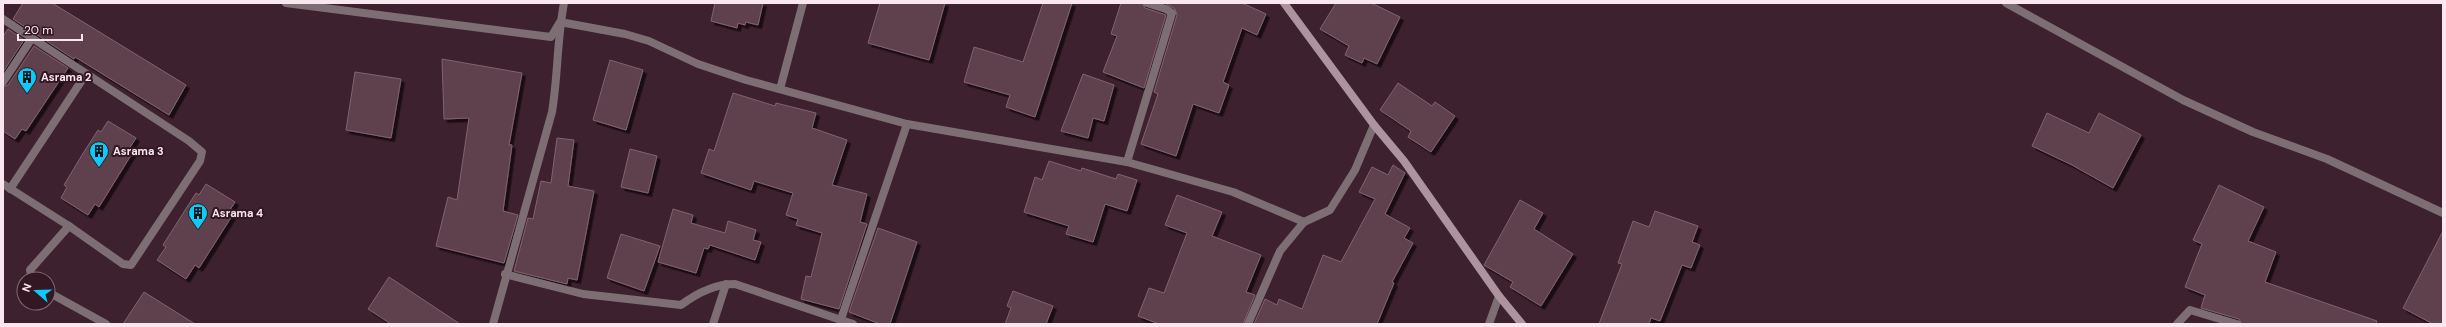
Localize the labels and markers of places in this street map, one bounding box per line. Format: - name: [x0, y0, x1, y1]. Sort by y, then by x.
- building icon: Asrama 2: [16, 66, 38, 94]
- place label: Asrama 2: [41, 70, 91, 84]
- building icon: Asrama 3: [88, 140, 110, 168]
- place label: Asrama 3: [113, 144, 164, 158]
- building icon: Asrama 4: [187, 202, 209, 230]
- place label: Asrama 4: [212, 206, 263, 220]

